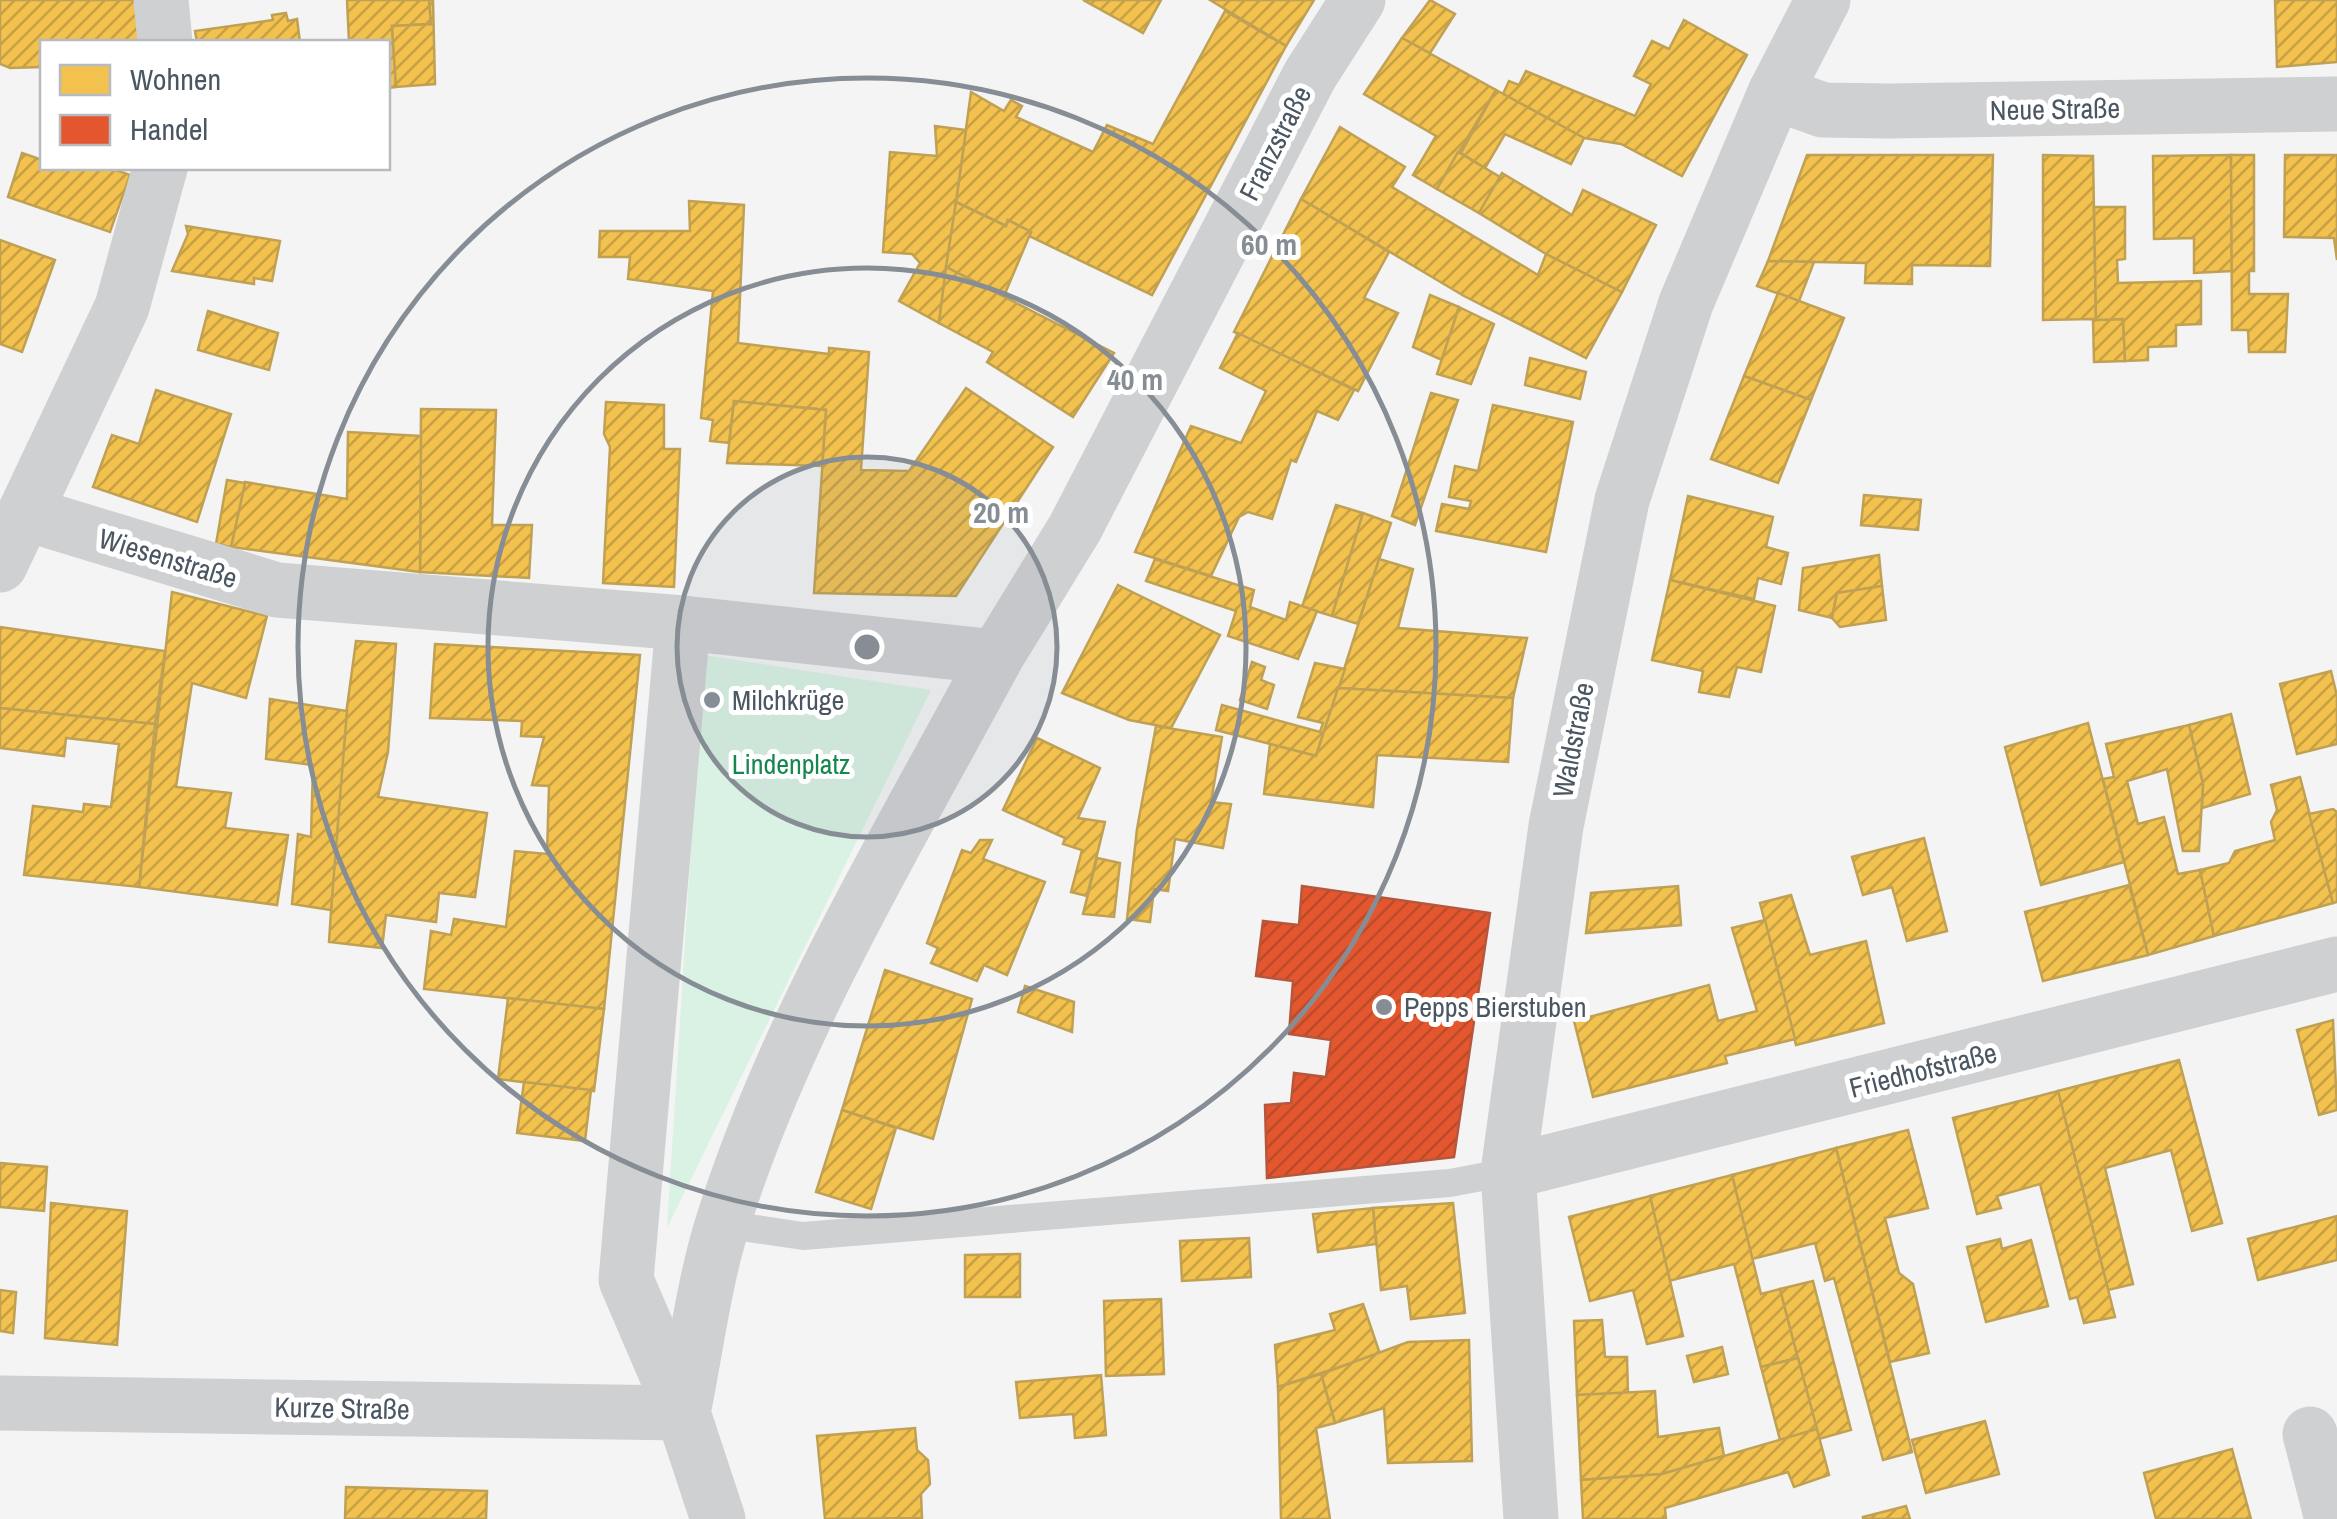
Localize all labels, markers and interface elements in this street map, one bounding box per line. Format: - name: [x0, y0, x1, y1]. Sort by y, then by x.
- legend: [40, 40, 390, 170]
- text: Wohnen: [130, 59, 221, 99]
- street label: Franzstraße: [1230, 79, 1320, 207]
- street label: Neue Straße: [1990, 89, 2120, 129]
- text: Handel: [130, 109, 208, 149]
- text: 60 m: [1241, 224, 1297, 264]
- text: 40 m: [1107, 359, 1163, 399]
- text: 20 m: [973, 492, 1029, 532]
- street label: Wiesenstraße: [94, 519, 242, 597]
- centre of rings: [849, 629, 885, 665]
- street label: Waldstraße: [1543, 679, 1603, 801]
- place label: Milchkrüge: [732, 681, 844, 719]
- marker: Milchkrüge: [701, 689, 723, 711]
- park label: Lindenplatz: [732, 745, 850, 783]
- place label: Pepps Bierstuben: [1404, 988, 1587, 1026]
- marker: Pepps Bierstuben: [1373, 996, 1395, 1018]
- street label: Friedhofstraße: [1845, 1033, 2001, 1107]
- street label: Kurze Straße: [274, 1388, 410, 1428]

